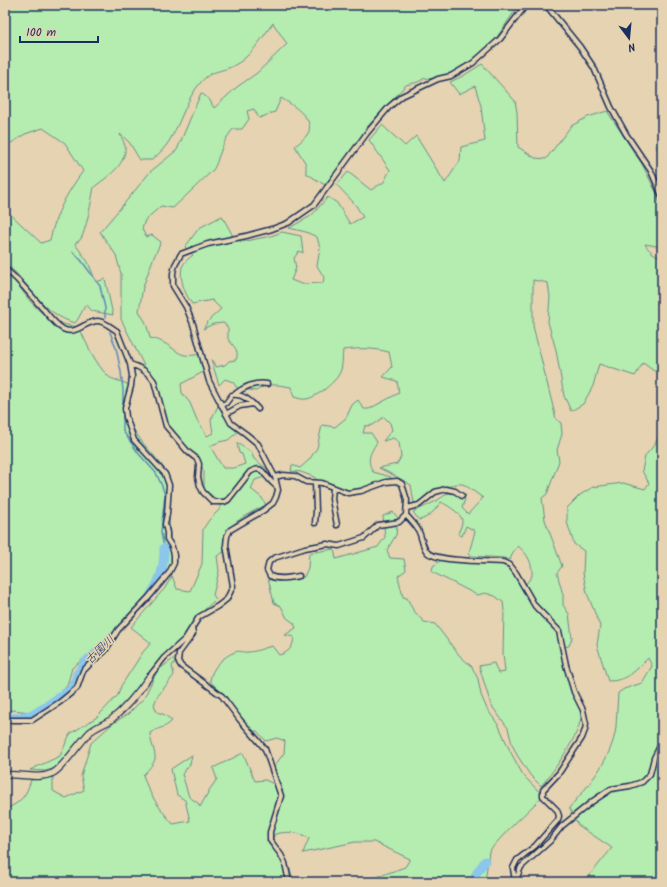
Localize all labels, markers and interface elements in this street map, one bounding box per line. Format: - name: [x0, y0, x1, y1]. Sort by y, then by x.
- scale bar: [20, 18, 98, 44]
- north arrow: [609, 18, 649, 58]
- text: 100 m: [26, 23, 57, 42]
- text: N: [626, 37, 637, 56]
- water label: 古園川: [80, 631, 120, 669]

